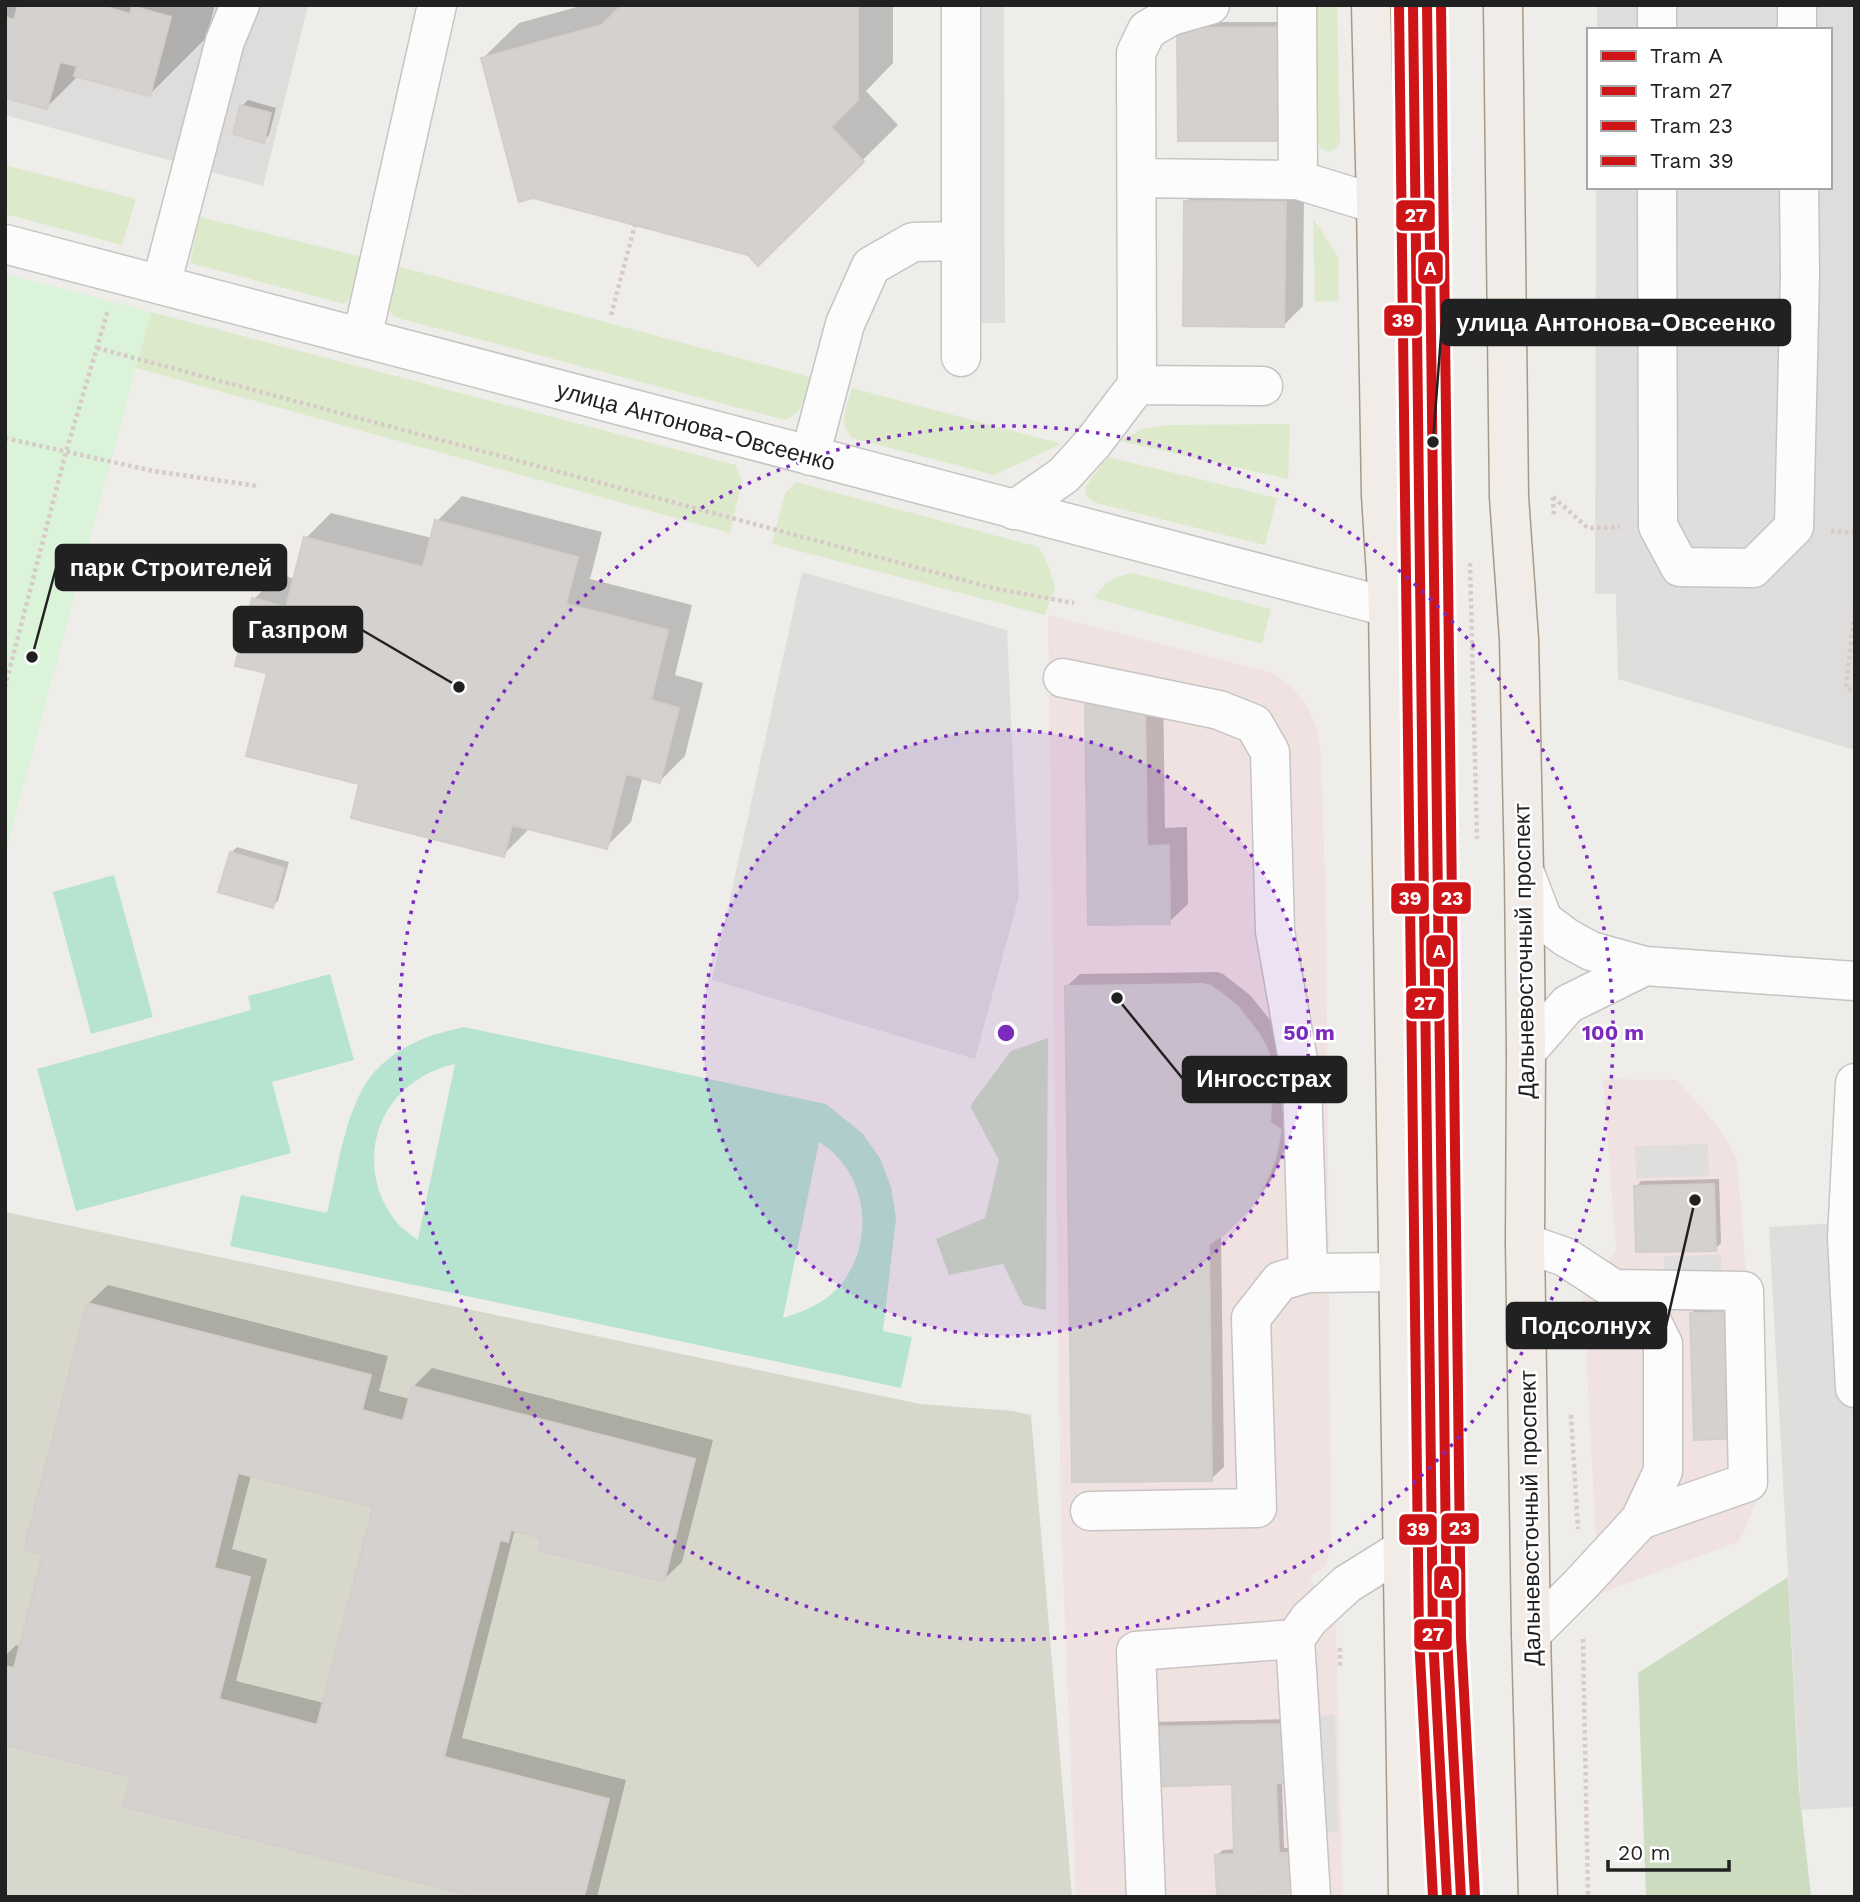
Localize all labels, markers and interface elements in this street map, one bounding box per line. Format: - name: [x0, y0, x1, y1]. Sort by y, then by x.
- legend: [1587, 28, 1832, 189]
- text: Tram А: [1650, 43, 1723, 68]
- text: Tram 27: [1650, 78, 1732, 103]
- text: Tram 23: [1650, 113, 1733, 138]
- text: Tram 39: [1650, 148, 1734, 173]
- line badge: 27: [1395, 199, 1436, 232]
- text: 27: [1405, 204, 1427, 227]
- line badge: А: [1417, 251, 1444, 285]
- text: А: [1423, 257, 1437, 280]
- callout: улица Антонова-Овсеенко: [1442, 300, 1790, 345]
- line badge: 39: [1383, 304, 1423, 337]
- text: 39: [1392, 309, 1414, 332]
- text: улица Антонова-Овсеенко: [1456, 309, 1776, 337]
- street label: улица Антонова-Овсеенко: [554, 376, 838, 477]
- callout: парк Строителей: [56, 545, 286, 590]
- text: парк Строителей: [70, 554, 272, 582]
- callout: Газпром: [234, 607, 362, 652]
- text: Газпром: [248, 616, 348, 644]
- street label: Дальневосточный проспект: [1508, 803, 1541, 1099]
- line badge: 23: [1432, 881, 1472, 915]
- line badge: 39: [1390, 882, 1430, 915]
- text: 39: [1399, 887, 1421, 910]
- text: 23: [1441, 887, 1463, 910]
- line badge: А: [1425, 934, 1452, 968]
- text: А: [1432, 940, 1446, 963]
- line badge: 27: [1405, 987, 1445, 1020]
- text: 27: [1414, 992, 1436, 1015]
- text: 50 m: [1283, 1020, 1335, 1045]
- text: 100 m: [1582, 1020, 1644, 1045]
- centre of rings: [994, 1021, 1018, 1045]
- callout: Ингосстрах: [1183, 1057, 1346, 1102]
- text: Ингосстрах: [1196, 1065, 1332, 1093]
- callout: Подсолнух: [1507, 1303, 1666, 1348]
- text: Подсолнух: [1521, 1312, 1652, 1340]
- street label: Дальневосточный проспект: [1514, 1370, 1547, 1666]
- line badge: 23: [1440, 1512, 1480, 1545]
- line badge: 39: [1398, 1513, 1438, 1546]
- text: 23: [1449, 1517, 1471, 1540]
- text: 39: [1407, 1518, 1429, 1541]
- line badge: А: [1433, 1565, 1460, 1599]
- text: А: [1439, 1571, 1453, 1594]
- line badge: 27: [1413, 1618, 1453, 1651]
- text: 27: [1422, 1623, 1444, 1646]
- scale bar: [1608, 1828, 1729, 1872]
- text: 20 m: [1618, 1840, 1670, 1865]

